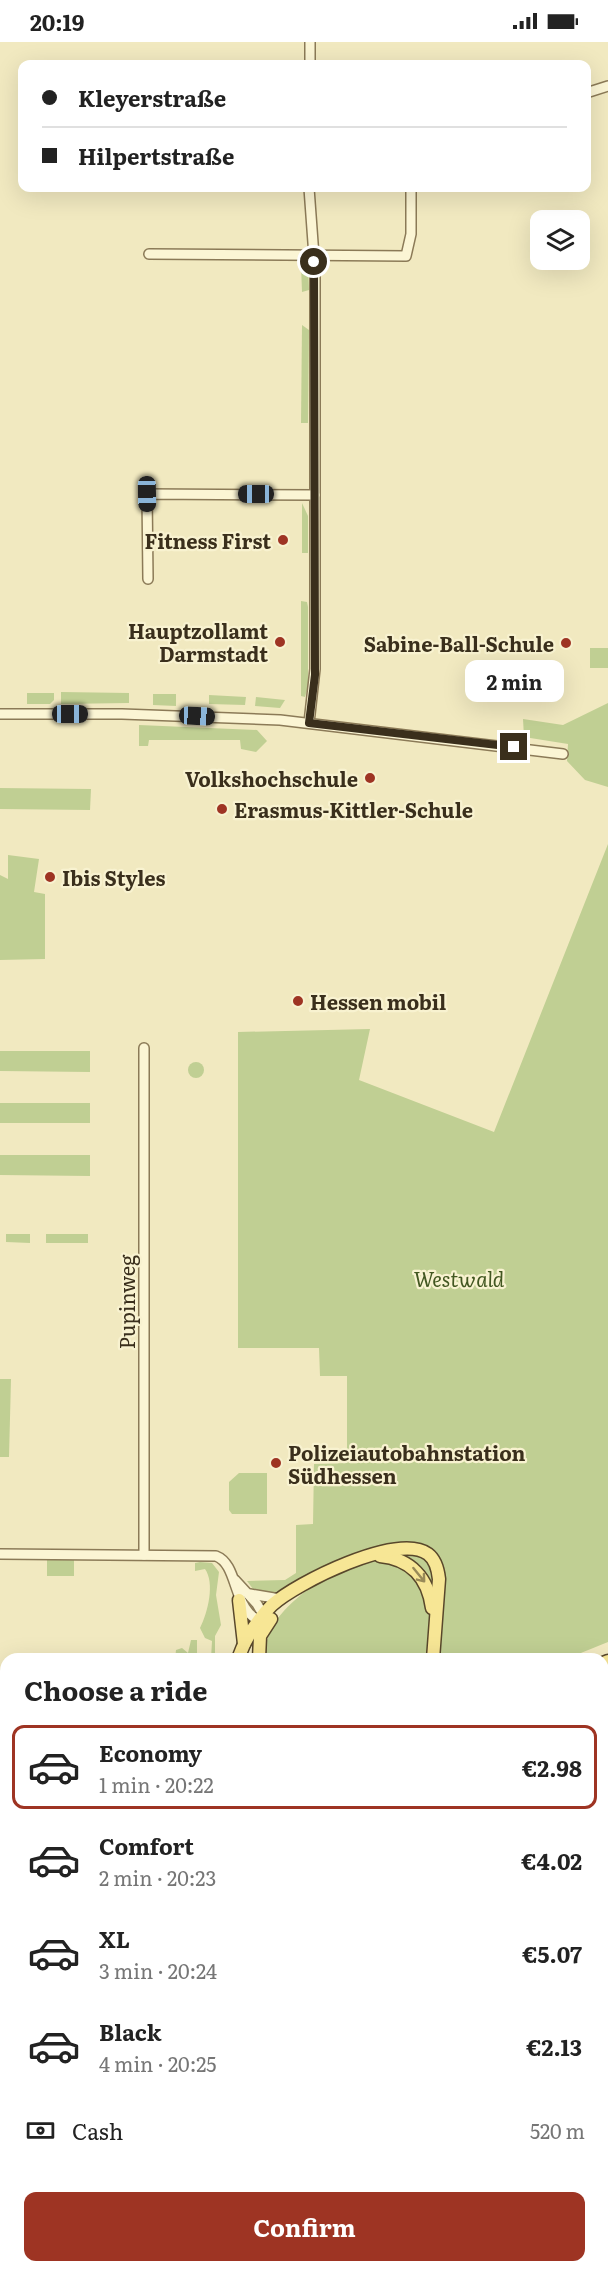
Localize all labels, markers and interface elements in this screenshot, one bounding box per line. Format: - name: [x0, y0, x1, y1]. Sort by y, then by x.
- text: 20:19: [30, 5, 84, 38]
- text: Kleyerstraße: [78, 81, 226, 114]
- text: Hilpertstraße: [78, 139, 234, 172]
- map controls: [530, 210, 590, 270]
- button: layers: [530, 210, 590, 270]
- route start: [300, 248, 327, 275]
- car: [138, 476, 156, 512]
- car: [238, 485, 274, 503]
- place label: Fitness First: [145, 525, 271, 555]
- marker: Fitness First: [276, 533, 290, 547]
- place label: Hauptzollamt Darmstadt: [128, 615, 268, 668]
- place label: Sabine-Ball-Schule: [364, 628, 554, 658]
- marker: Hauptzollamt Darmstadt: [273, 635, 287, 649]
- marker: Sabine-Ball-Schule: [559, 636, 573, 650]
- callout: 2 min: [464, 660, 564, 702]
- text: 2 min: [487, 666, 542, 696]
- car: [52, 705, 88, 723]
- car: [179, 706, 215, 726]
- route end: [500, 733, 527, 760]
- place label: Volkshochschule: [185, 763, 358, 793]
- marker: Volkshochschule: [363, 771, 377, 785]
- place label: Erasmus-Kittler-Schule: [234, 794, 473, 824]
- marker: Erasmus-Kittler-Schule: [215, 802, 229, 816]
- place label: Ibis Styles: [62, 862, 165, 892]
- marker: Ibis Styles: [43, 870, 57, 884]
- place label: Hessen mobil: [310, 986, 446, 1016]
- marker: Hessen mobil: [291, 994, 305, 1008]
- street label: Pupinweg: [111, 1254, 141, 1349]
- park label: Westwald: [414, 1263, 505, 1293]
- place label: Polizeiautobahnstation Südhessen: [288, 1437, 525, 1490]
- marker: Polizeiautobahnstation Südhessen: [269, 1456, 283, 1470]
- one-way arrow: [412, 1566, 425, 1582]
- text: Choose a ride: [24, 1669, 207, 1709]
- text: Economy: [99, 1736, 202, 1769]
- icon: car: [27, 1740, 81, 1794]
- text: €2.98: [522, 1751, 582, 1784]
- text: 1 min · 20:22: [99, 1769, 214, 1799]
- text: Comfort: [99, 1829, 194, 1862]
- icon: car: [27, 1833, 81, 1887]
- text: €4.02: [521, 1844, 582, 1877]
- text: 2 min · 20:23: [99, 1862, 216, 1892]
- text: XL: [99, 1922, 130, 1955]
- icon: car: [27, 1926, 81, 1980]
- text: €5.07: [522, 1937, 582, 1970]
- text: 3 min · 20:24: [99, 1955, 217, 1985]
- text: Black: [99, 2015, 161, 2048]
- icon: car: [27, 2019, 81, 2073]
- text: €2.13: [526, 2030, 582, 2063]
- text: 4 min · 20:25: [99, 2048, 216, 2078]
- icon: cash: [24, 2114, 57, 2147]
- text: Cash: [72, 2114, 123, 2147]
- text: 520 m: [530, 2115, 585, 2145]
- button: Confirm: [24, 2192, 585, 2261]

